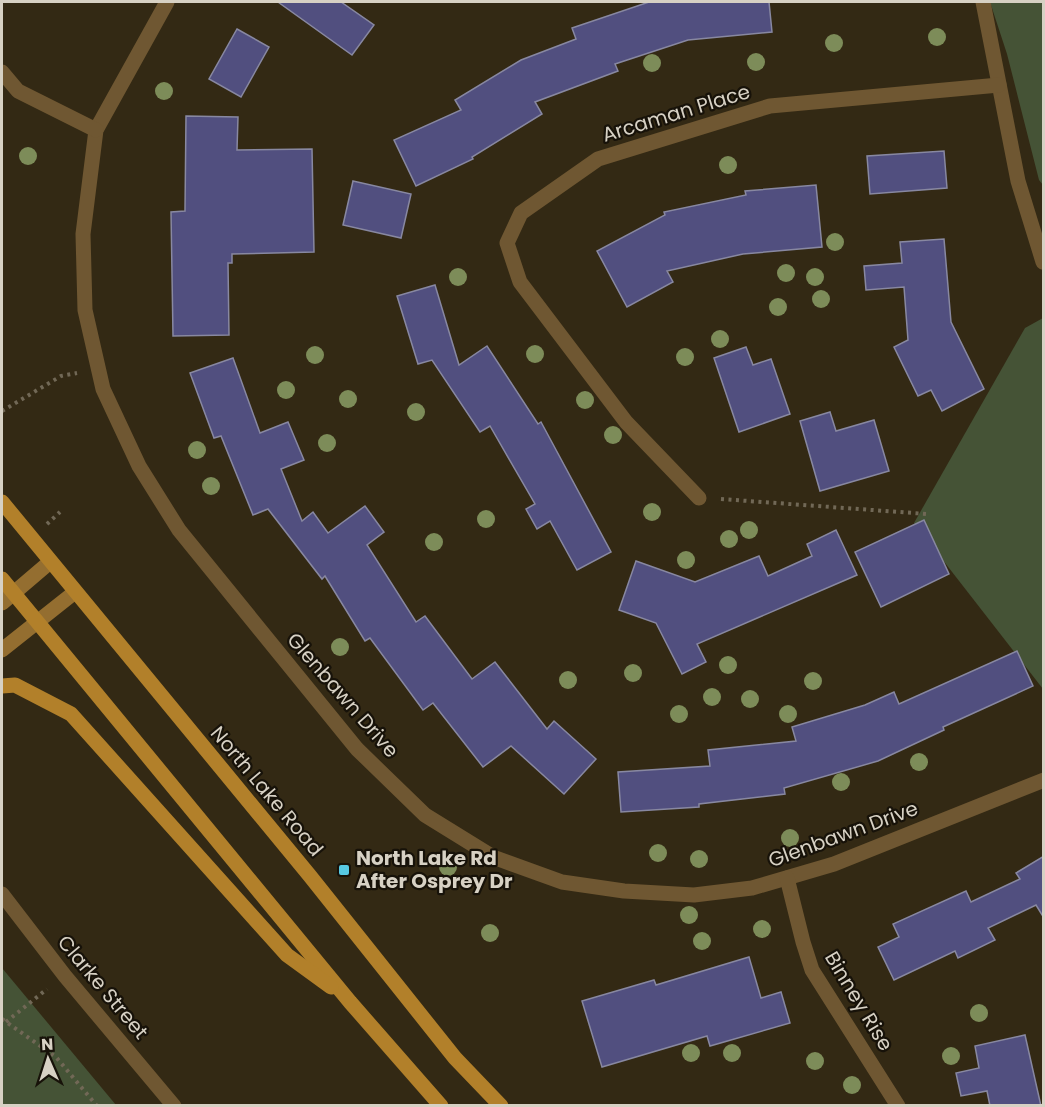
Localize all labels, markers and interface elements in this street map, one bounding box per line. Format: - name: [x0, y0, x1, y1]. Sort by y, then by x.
- street label: Arcaman Place: [599, 77, 753, 149]
- street label: Glenbawn Drive: [281, 626, 405, 764]
- street label: North Lake Road: [204, 720, 330, 862]
- street label: Glenbawn Drive: [764, 794, 922, 874]
- place label: North Lake Rd After Osprey Dr: [356, 844, 513, 895]
- marker: North Lake Rd After Osprey Dr: [337, 863, 351, 877]
- street label: Clarke Street: [51, 929, 155, 1045]
- street label: Binney Rise: [818, 946, 900, 1056]
- north arrow: [18, 1029, 78, 1089]
- text: N: [41, 1033, 54, 1056]

